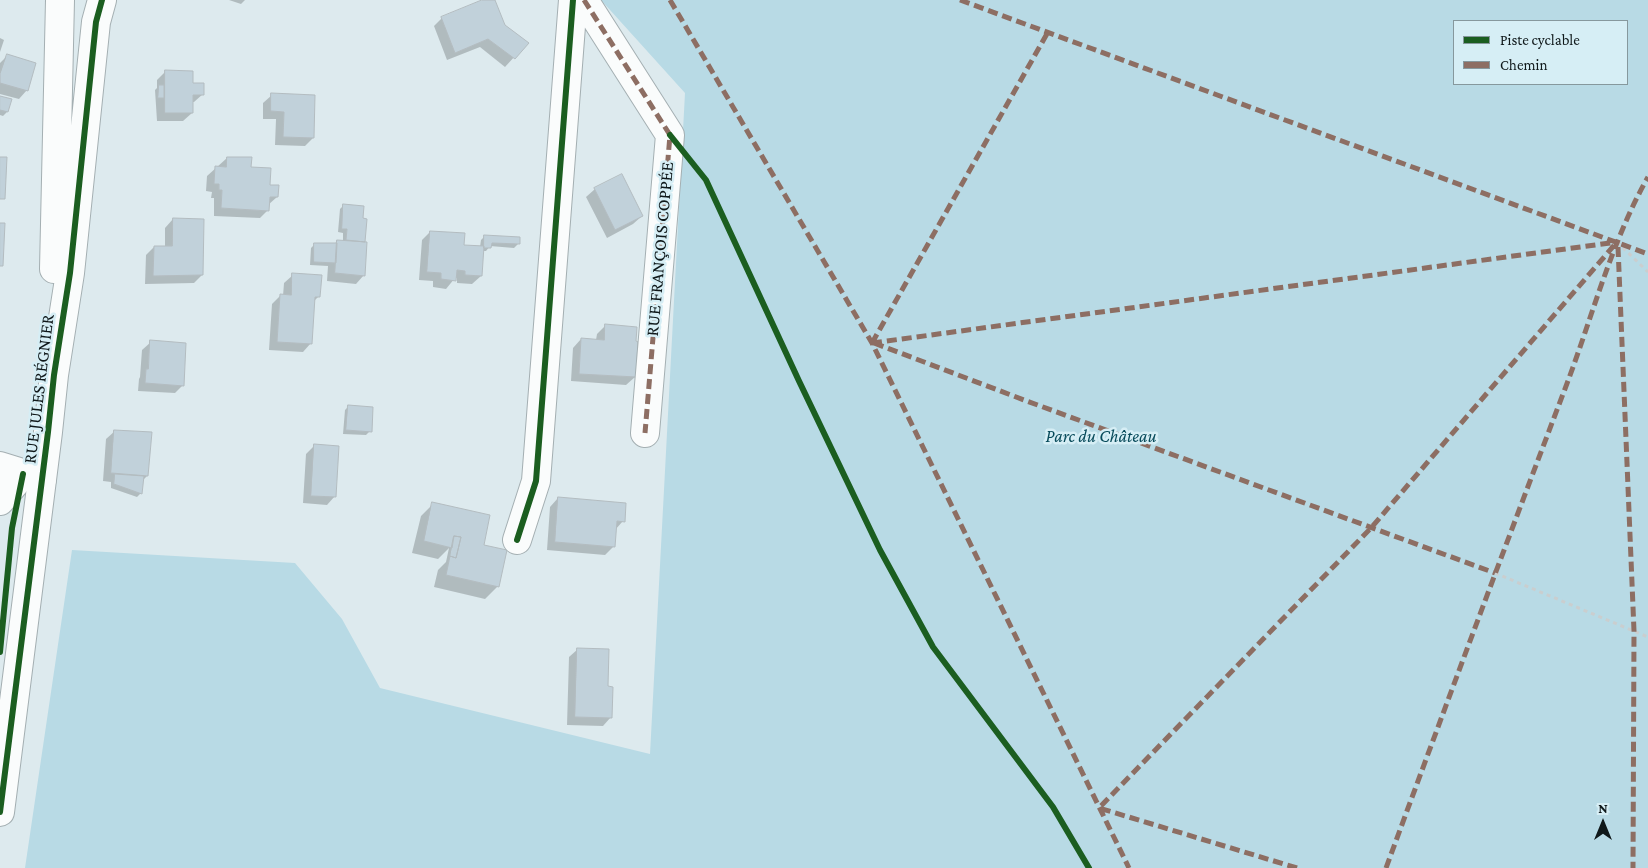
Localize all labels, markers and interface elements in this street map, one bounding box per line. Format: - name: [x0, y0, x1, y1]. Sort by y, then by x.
- legend: [1453, 20, 1628, 85]
- text: Piste cyclable: [1500, 32, 1580, 48]
- text: Chemin: [1500, 57, 1548, 73]
- street label: RUE FRANÇOIS COPPÉE: [642, 161, 678, 337]
- street label: RUE JULES RÉGNIER: [19, 313, 59, 465]
- park label: Parc du Château: [1045, 425, 1157, 447]
- north arrow: [1578, 798, 1628, 848]
- text: N: [1598, 800, 1608, 816]

